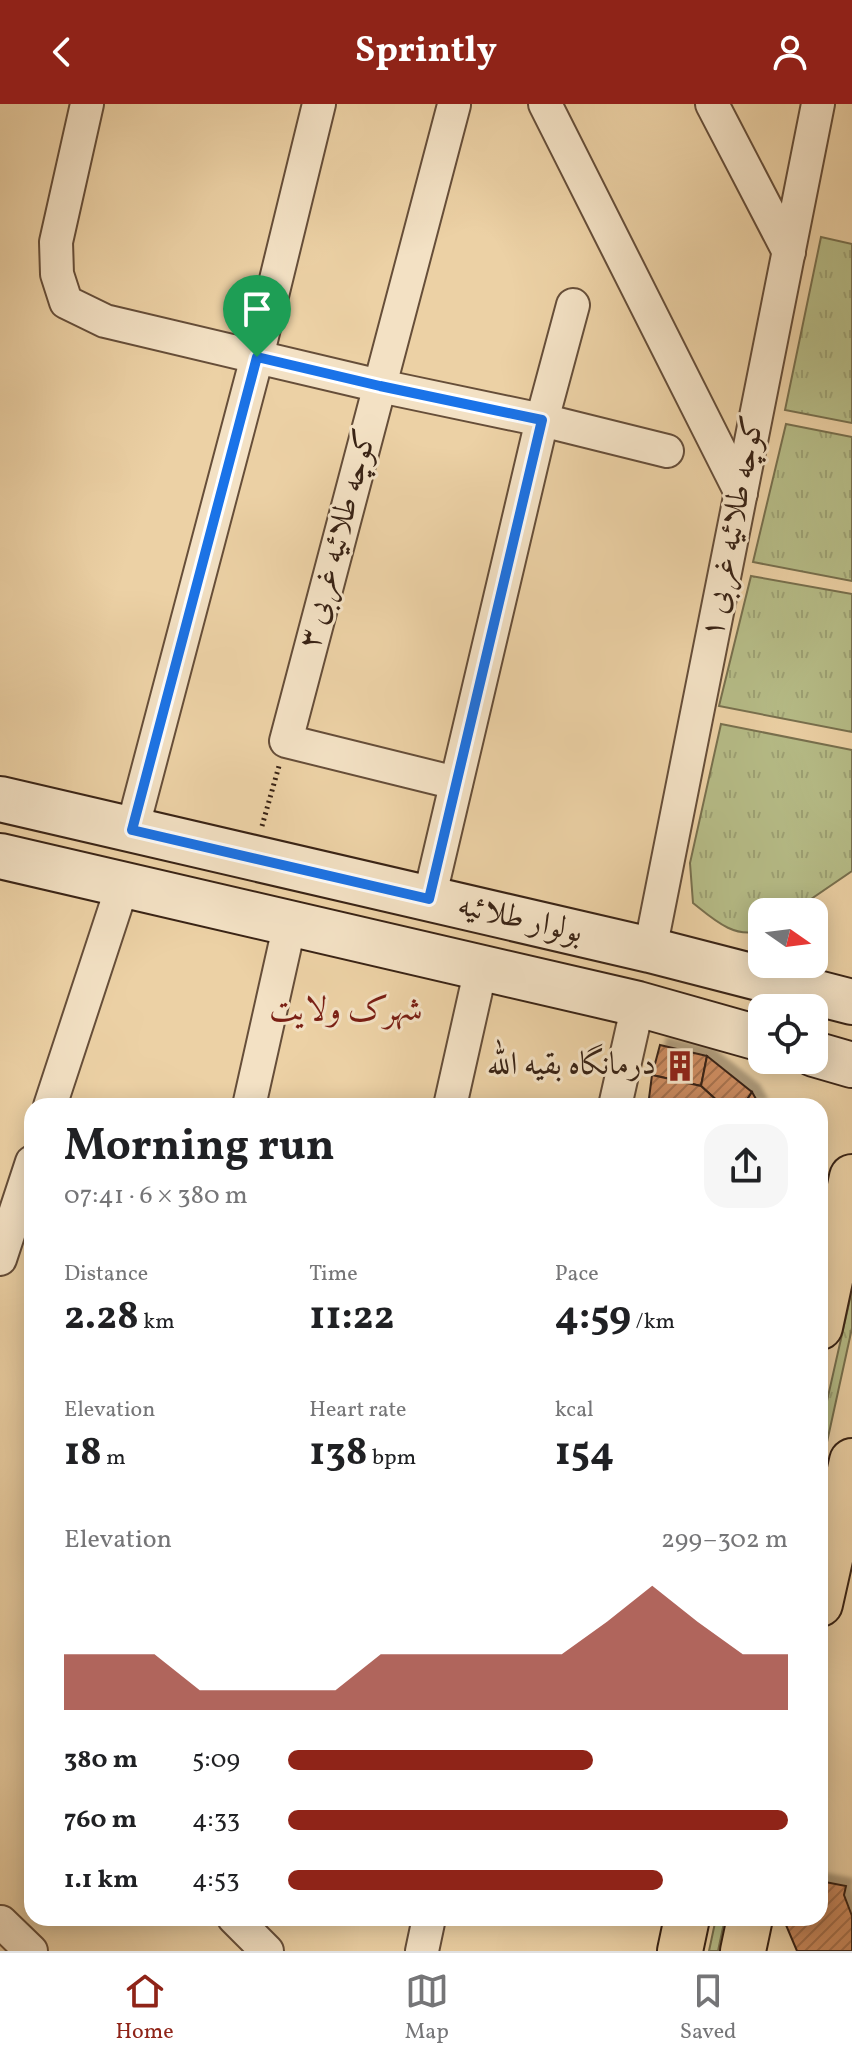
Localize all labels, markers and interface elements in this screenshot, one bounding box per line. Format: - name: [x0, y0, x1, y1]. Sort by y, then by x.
- text: Sprintly: [355, 27, 497, 77]
- icon: back: [40, 30, 84, 74]
- icon: person: [768, 30, 812, 74]
- pin: [223, 275, 291, 357]
- icon: arrive: [235, 287, 279, 331]
- street label: کوچه طلائیه غربی ۱: [691, 412, 777, 642]
- street label: کوچه طلائیه غربی ۳: [289, 424, 389, 654]
- street label: بولوار طلائیه: [453, 884, 587, 956]
- north arrow: [748, 898, 828, 978]
- map controls: [748, 898, 828, 1074]
- district label: شهرک ولایت: [269, 988, 423, 1035]
- button: locate: [748, 994, 828, 1074]
- place label: درمانگاه بقیه الله: [487, 1038, 656, 1088]
- building icon: درمانگاه بقیه الله: [663, 1049, 697, 1083]
- text: Morning run: [64, 1117, 335, 1178]
- button: share: [704, 1124, 788, 1208]
- text: 07:41 · 6 × 380 m: [64, 1178, 248, 1214]
- text: Distance: [64, 1259, 148, 1290]
- text: Time: [309, 1259, 358, 1290]
- text: Pace: [555, 1259, 599, 1290]
- text: 2.28: [64, 1290, 139, 1346]
- text: 11:22: [309, 1290, 394, 1346]
- text: 4:59: [555, 1290, 631, 1346]
- text: km: [139, 1307, 175, 1338]
- text: /km: [631, 1307, 675, 1338]
- text: Elevation: [64, 1395, 155, 1426]
- text: Heart rate: [309, 1395, 406, 1426]
- text: kcal: [555, 1395, 594, 1426]
- text: 18: [64, 1426, 102, 1482]
- text: 138: [309, 1426, 368, 1482]
- text: 154: [555, 1426, 614, 1482]
- text: m: [102, 1443, 126, 1474]
- text: bpm: [368, 1443, 416, 1474]
- text: Elevation: [64, 1522, 172, 1558]
- text: 299–302 m: [661, 1522, 788, 1558]
- text: 380 m: [64, 1742, 138, 1778]
- text: 5:09: [192, 1742, 240, 1778]
- text: 760 m: [64, 1802, 137, 1838]
- text: 4:33: [192, 1802, 240, 1838]
- text: 1.1 km: [64, 1862, 138, 1898]
- text: 4:53: [192, 1862, 240, 1898]
- tab: Home: [116, 1969, 174, 2048]
- tab: Map: [405, 1969, 449, 2048]
- tab: Saved: [680, 1969, 736, 2048]

